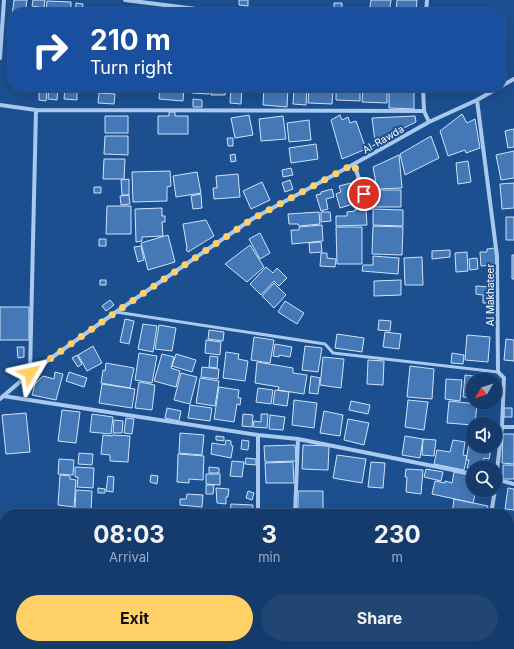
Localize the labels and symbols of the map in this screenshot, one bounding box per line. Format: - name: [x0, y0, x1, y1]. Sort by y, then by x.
- street label: Al-Rawda: [360, 122, 406, 156]
- pin: [347, 177, 381, 211]
- street label: Al Makhateer: [484, 264, 496, 326]
- position arrow: [9, 352, 51, 394]
- north arrow: [466, 373, 502, 409]

